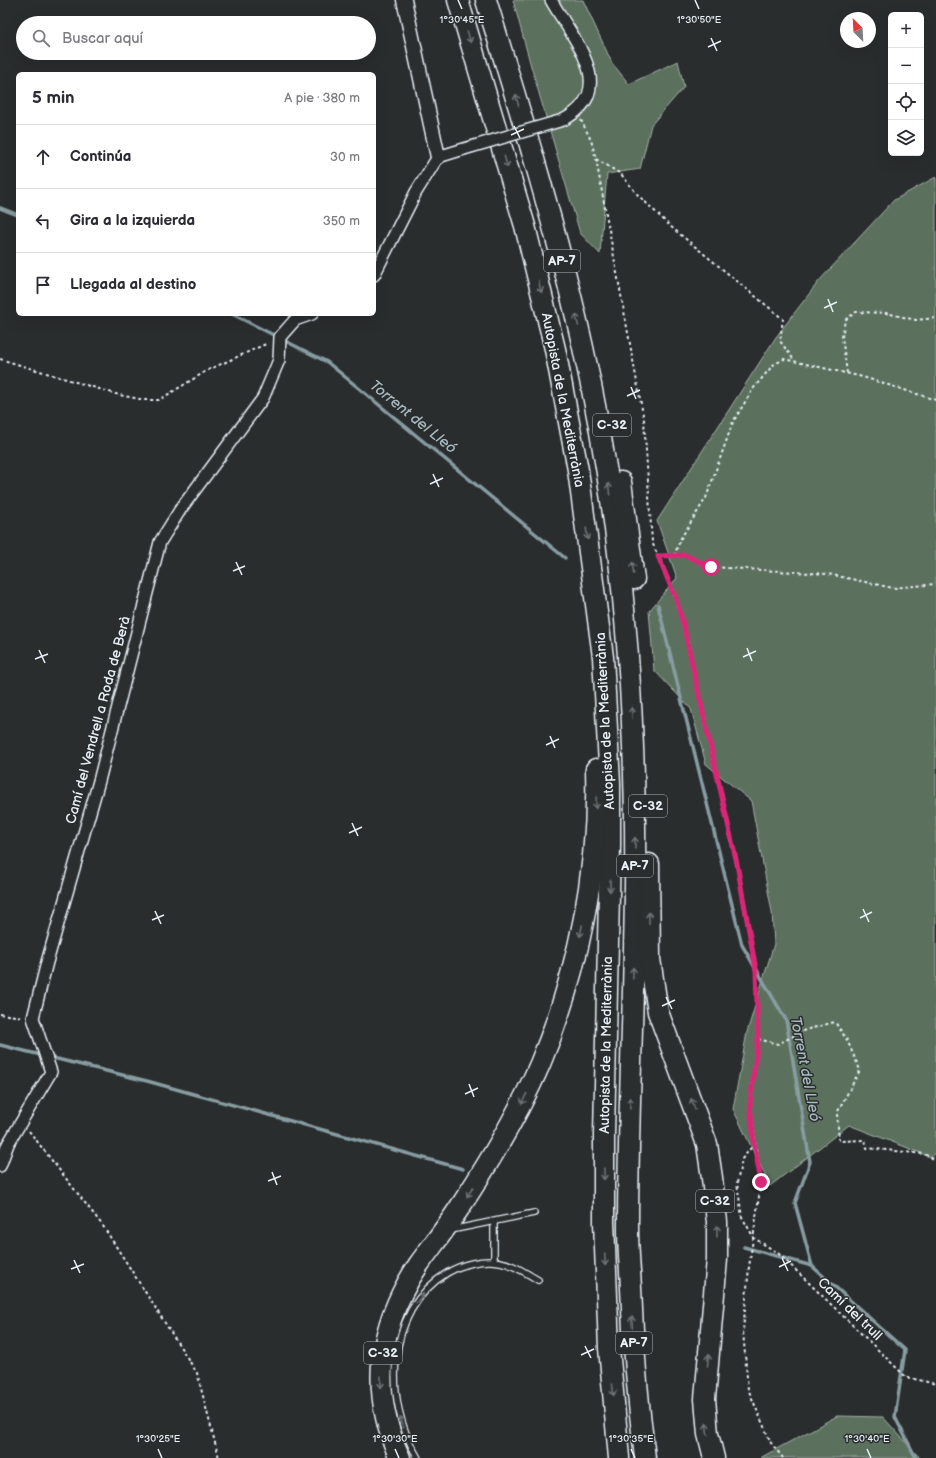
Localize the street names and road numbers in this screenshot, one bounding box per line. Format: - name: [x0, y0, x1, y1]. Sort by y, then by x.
- road number: AP-7: [544, 250, 580, 272]
- street label: Autopista de la Mediterrània: [538, 311, 588, 489]
- road number: C-32: [593, 414, 631, 436]
- street label: Camí del Vendrell a Roda de Berà: [62, 614, 134, 826]
- street label: Autopista de la Mediterrània: [592, 632, 618, 810]
- road number: C-32: [629, 795, 667, 817]
- road number: AP-7: [617, 855, 653, 877]
- street label: Autopista de la Mediterrània: [596, 956, 616, 1134]
- road number: C-32: [696, 1190, 734, 1212]
- street label: Camí del trull: [814, 1274, 886, 1344]
- road number: AP-7: [616, 1332, 652, 1354]
- road number: C-32: [364, 1342, 402, 1364]

